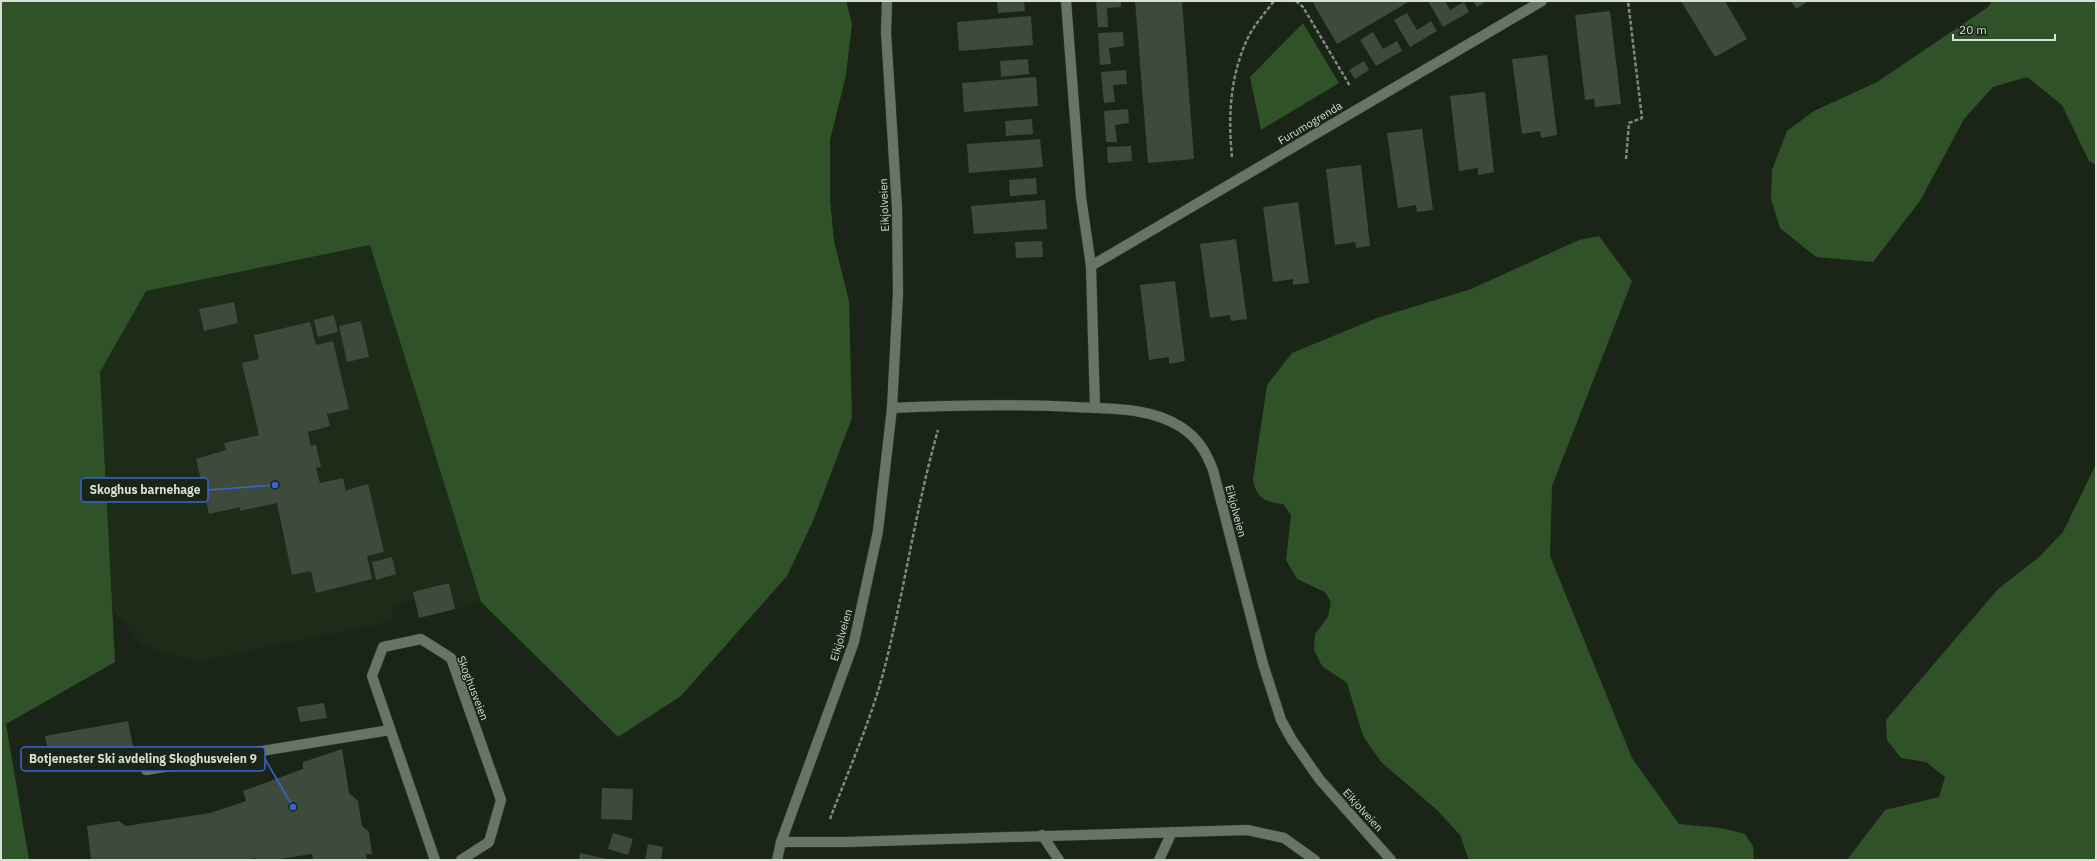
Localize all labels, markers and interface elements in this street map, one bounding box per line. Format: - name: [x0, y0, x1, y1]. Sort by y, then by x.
- scale bar: [1953, 16, 2055, 42]
- text: 20 m: [1959, 22, 1987, 37]
- street label: Furumogrenda: [1275, 98, 1345, 148]
- street label: Eikjolveien: [876, 178, 892, 232]
- callout: Skoghus barnehage: [81, 478, 208, 502]
- text: Skoghus barnehage: [90, 482, 201, 497]
- street label: Eikjolveien: [1222, 484, 1250, 538]
- street label: Eikjolveien: [827, 608, 855, 662]
- street label: Skoghusveien: [454, 654, 492, 722]
- callout: Botjenester Ski avdeling Skoghusveien 9: [21, 747, 265, 771]
- text: Botjenester Ski avdeling Skoghusveien 9: [29, 751, 257, 766]
- street label: Eikjolveien: [1340, 786, 1386, 834]

